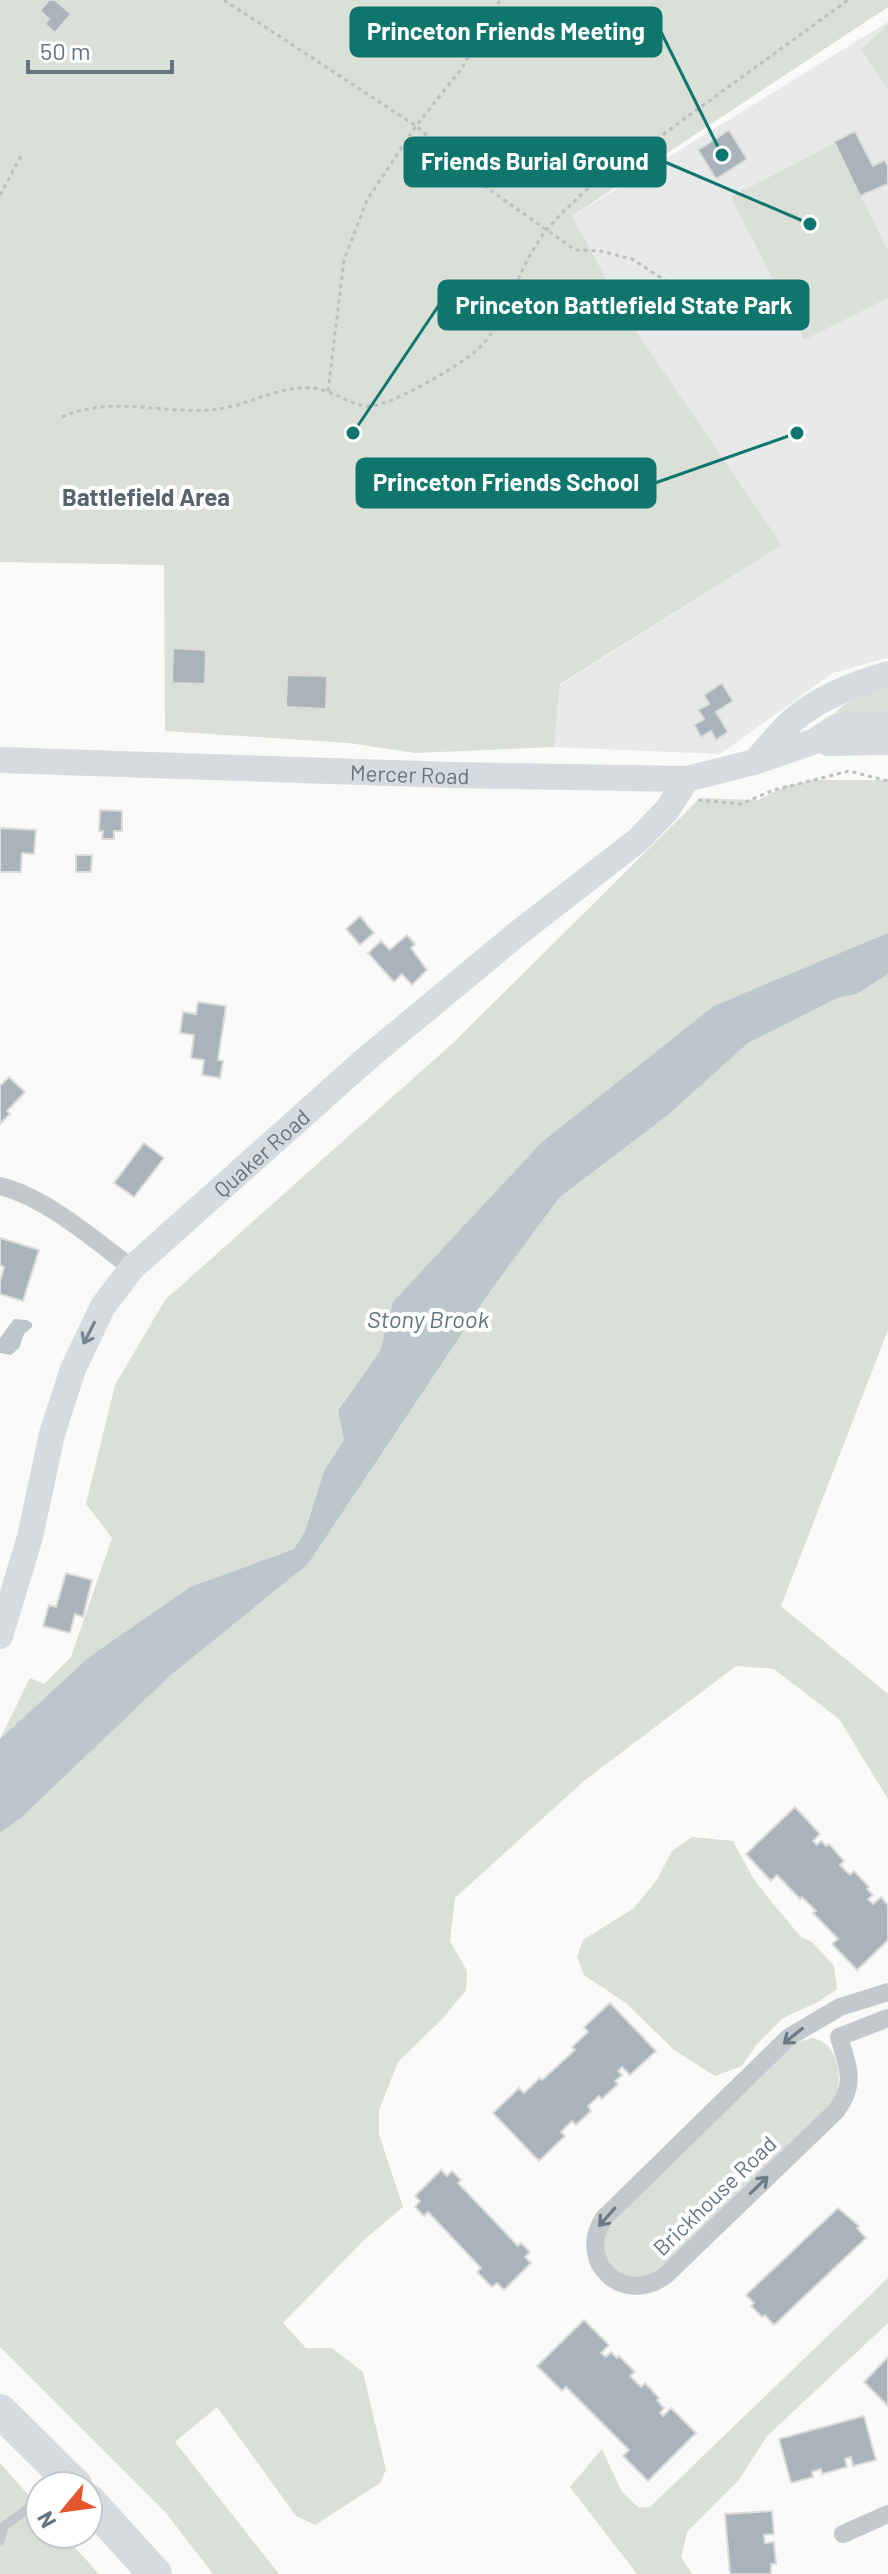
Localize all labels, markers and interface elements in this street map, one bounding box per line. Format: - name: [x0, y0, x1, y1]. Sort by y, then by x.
- callout: Princeton Friends Meeting: [351, 8, 661, 56]
- text: Princeton Friends Meeting: [367, 16, 645, 45]
- scale bar: [28, 24, 172, 74]
- text: 50 m: [40, 36, 91, 65]
- callout: Friends Burial Ground: [405, 138, 665, 186]
- text: Friends Burial Ground: [421, 146, 649, 175]
- callout: Princeton Battlefield State Park: [439, 281, 808, 329]
- text: Princeton Battlefield State Park: [455, 290, 793, 319]
- callout: Princeton Friends School: [357, 459, 655, 507]
- text: Princeton Friends School: [373, 467, 639, 496]
- district label: Battlefield Area: [62, 482, 230, 511]
- street label: Mercer Road: [350, 759, 470, 788]
- street label: Quaker Road: [208, 1103, 314, 1202]
- water label: Stony Brook: [367, 1304, 489, 1333]
- one-way arrow: [81, 1320, 96, 1344]
- one-way arrow: [782, 2026, 803, 2044]
- street label: Brickhouse Road: [647, 2130, 781, 2260]
- one-way arrow: [749, 2176, 769, 2194]
- one-way arrow: [598, 2207, 616, 2227]
- north arrow: [24, 2470, 104, 2550]
- text: N: [31, 2507, 61, 2533]

